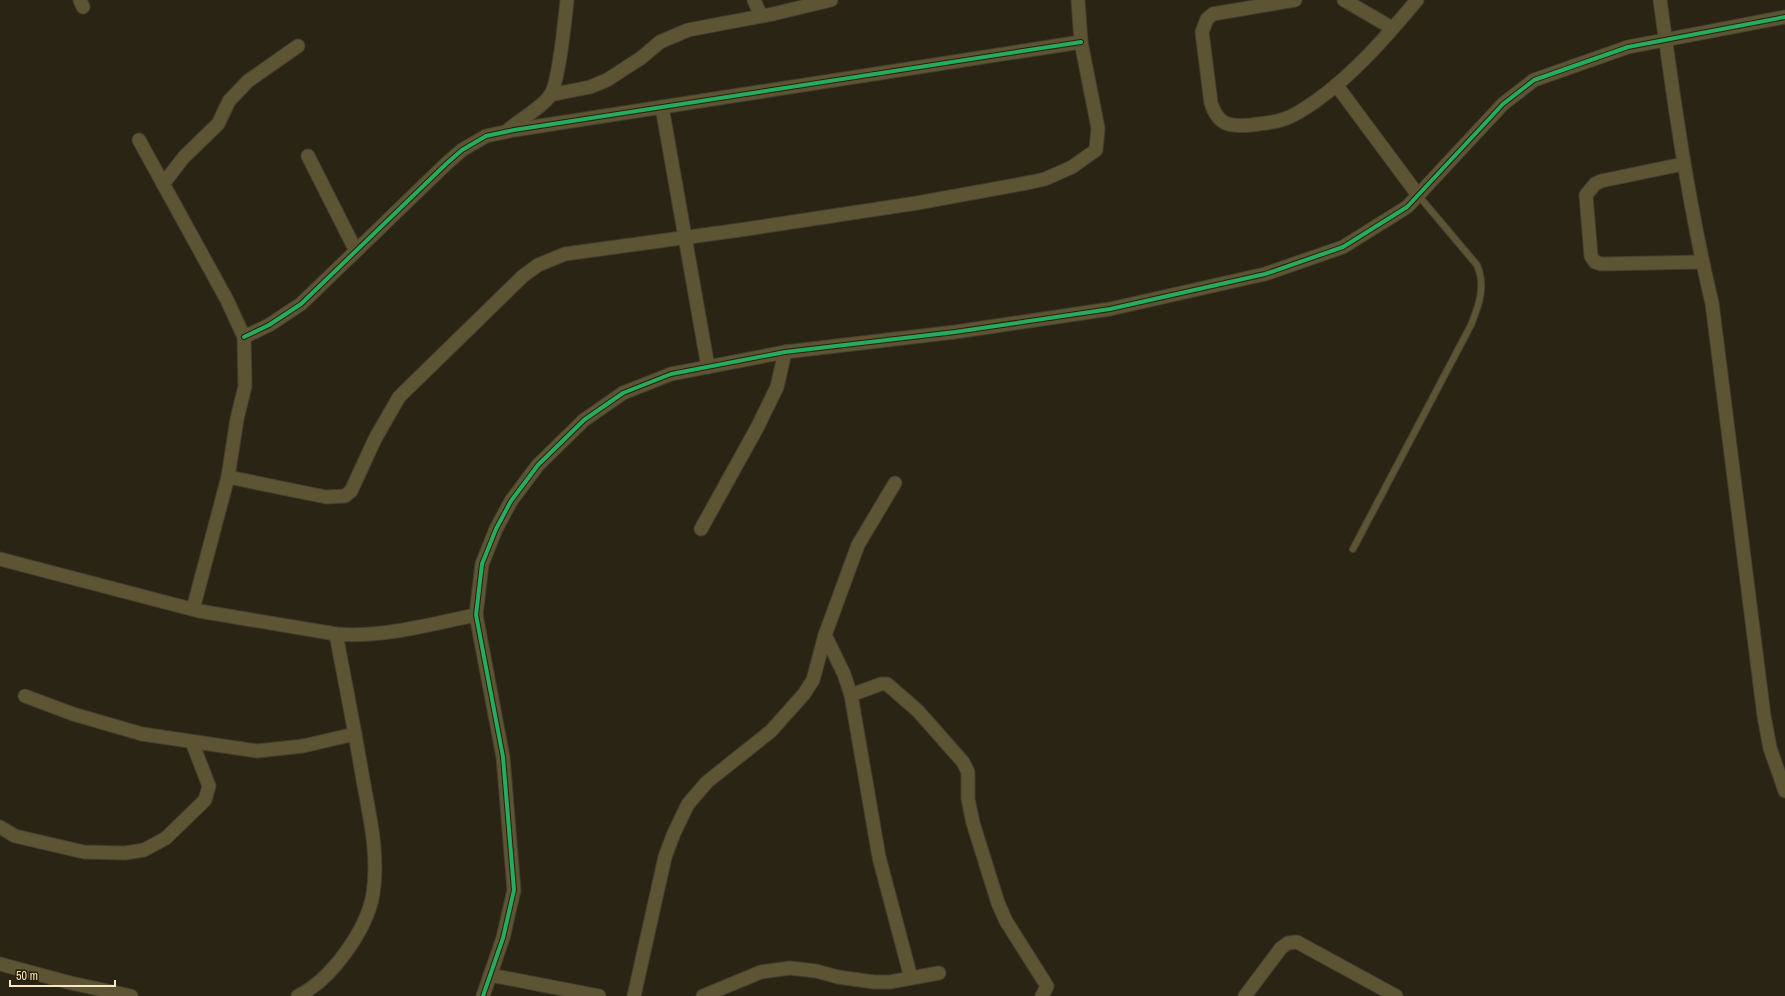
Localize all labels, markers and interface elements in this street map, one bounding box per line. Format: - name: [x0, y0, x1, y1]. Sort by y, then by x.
- scale bar: [10, 962, 115, 988]
- text: 50 m: [16, 968, 38, 984]

